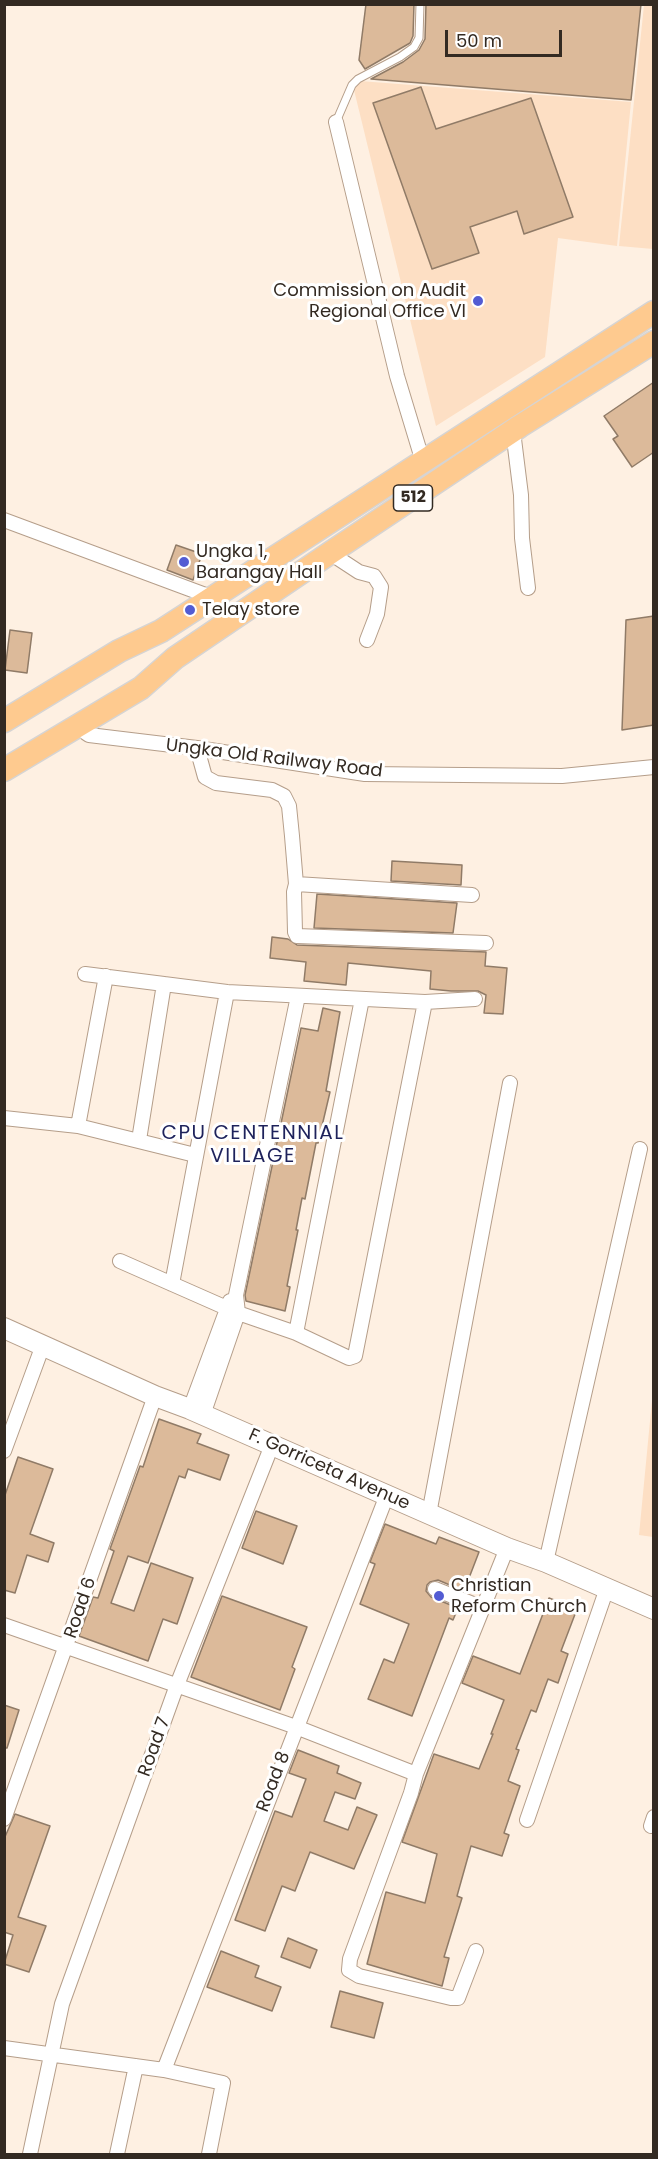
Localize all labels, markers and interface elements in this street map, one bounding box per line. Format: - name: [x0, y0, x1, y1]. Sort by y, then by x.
- scale bar: [448, 18, 565, 56]
- text: 50 m: [456, 28, 502, 53]
- place label: Commission on Audit Regional Office VI: [273, 280, 466, 322]
- marker: Commission on Audit Regional Office VI: [471, 294, 485, 308]
- road number: 512: [394, 485, 432, 511]
- place label: Ungka 1, Barangay Hall: [196, 541, 322, 584]
- marker: Ungka 1, Barangay Hall: [177, 555, 191, 569]
- place label: Telay store: [202, 599, 300, 621]
- marker: Telay store: [183, 603, 197, 617]
- street label: Ungka Old Railway Road: [164, 735, 384, 783]
- district label: CPU CENTENNIAL VILLAGE: [162, 1122, 344, 1169]
- street label: F. Gorriceta Avenue: [245, 1425, 413, 1515]
- street label: Road 6: [61, 1575, 101, 1641]
- place label: Christian Reform Church: [451, 1575, 587, 1618]
- marker: Christian Reform Church: [432, 1589, 446, 1603]
- street label: Road 7: [134, 1714, 176, 1780]
- street label: Road 8: [253, 1749, 295, 1815]

